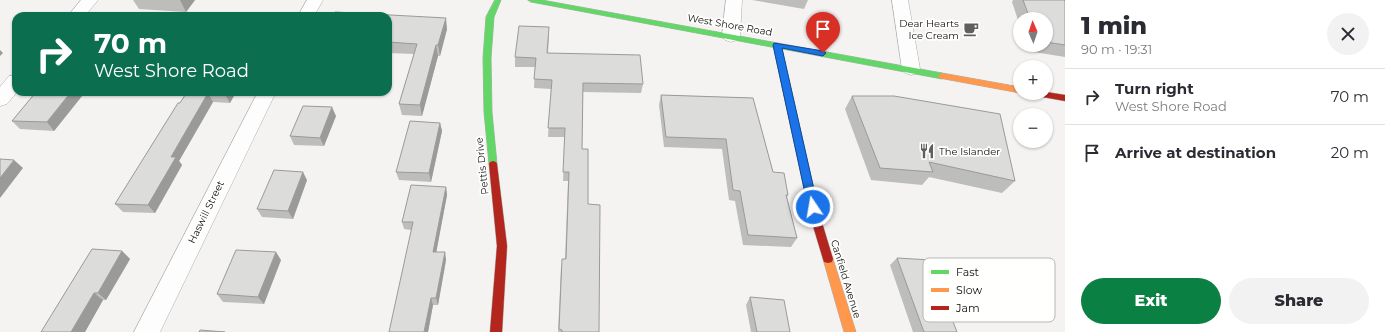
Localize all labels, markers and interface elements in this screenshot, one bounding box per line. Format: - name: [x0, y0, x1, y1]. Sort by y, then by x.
- street label: West Shore Road: [687, 11, 773, 39]
- text: 1 min: [1081, 11, 1147, 40]
- pin: [806, 12, 840, 53]
- north arrow: [1013, 12, 1053, 52]
- map controls: [1013, 12, 1053, 148]
- button: close: [1327, 13, 1369, 55]
- place label: Dear Hearts Ice Cream: [899, 17, 959, 42]
- icon: arrive: [812, 18, 834, 40]
- cafe icon: Dear Hearts Ice Cream: [962, 20, 980, 38]
- text: 70 m: [94, 26, 167, 60]
- icon: right: [28, 28, 80, 80]
- text: 90 m · 19:31: [1081, 41, 1152, 57]
- text: West Shore Road: [94, 60, 249, 82]
- button: +: [1013, 60, 1053, 100]
- text: Turn right: [1115, 79, 1194, 98]
- icon: right: [1081, 86, 1103, 108]
- text: 70 m: [1331, 87, 1369, 106]
- text: West Shore Road: [1115, 98, 1227, 114]
- button: −: [1013, 108, 1053, 148]
- street label: Pettis Drive: [473, 137, 491, 195]
- restaurant icon: The Islander: [918, 142, 936, 160]
- icon: arrive: [1081, 142, 1103, 164]
- text: Arrive at destination: [1115, 143, 1276, 162]
- text: 20 m: [1331, 143, 1369, 162]
- place label: The Islander: [939, 145, 1000, 158]
- street label: Haswill Street: [185, 178, 227, 246]
- position arrow: [792, 186, 834, 228]
- street label: Canfield Avenue: [828, 238, 864, 320]
- legend: [923, 258, 1055, 322]
- text: Fast: [956, 265, 980, 279]
- button: Exit: [1081, 278, 1221, 324]
- button: Share: [1229, 278, 1369, 324]
- text: Slow: [956, 283, 982, 297]
- text: Jam: [955, 301, 980, 315]

